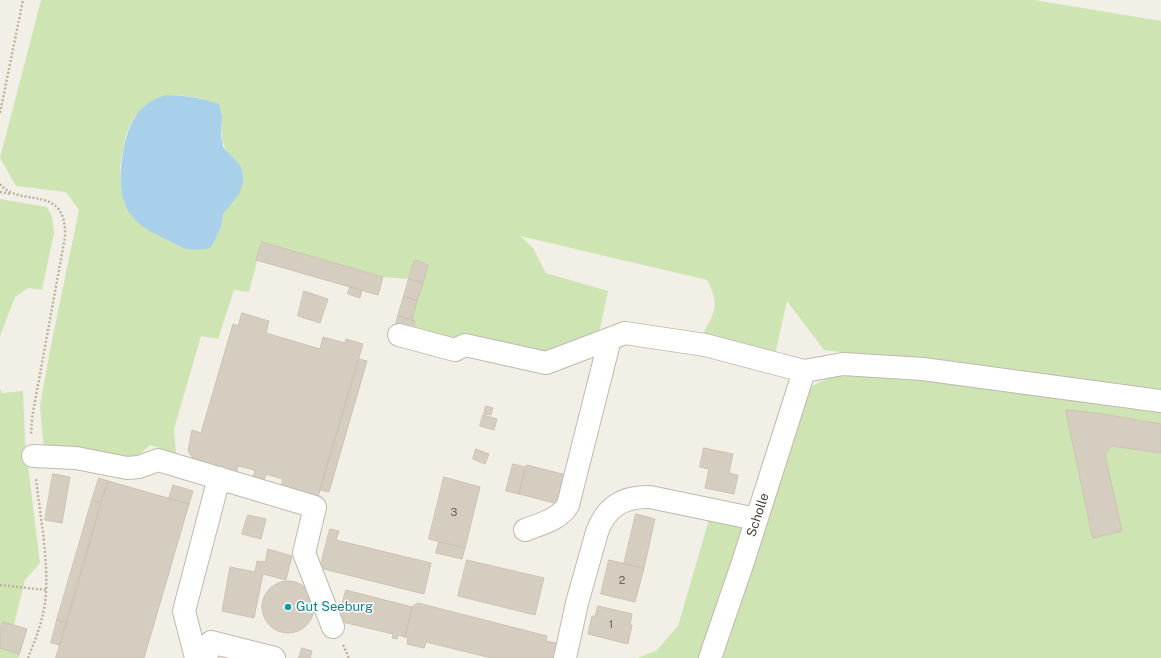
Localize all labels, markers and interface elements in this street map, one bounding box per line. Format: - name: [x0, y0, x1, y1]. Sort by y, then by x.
- street label: Scholle: [744, 491, 772, 539]
- house number: 3: [451, 506, 457, 520]
- house number: 2: [619, 574, 625, 588]
- place label: Gut Seeburg: [296, 599, 373, 615]
- marker: Gut Seeburg: [283, 602, 293, 612]
- house number: 1: [609, 618, 613, 632]

